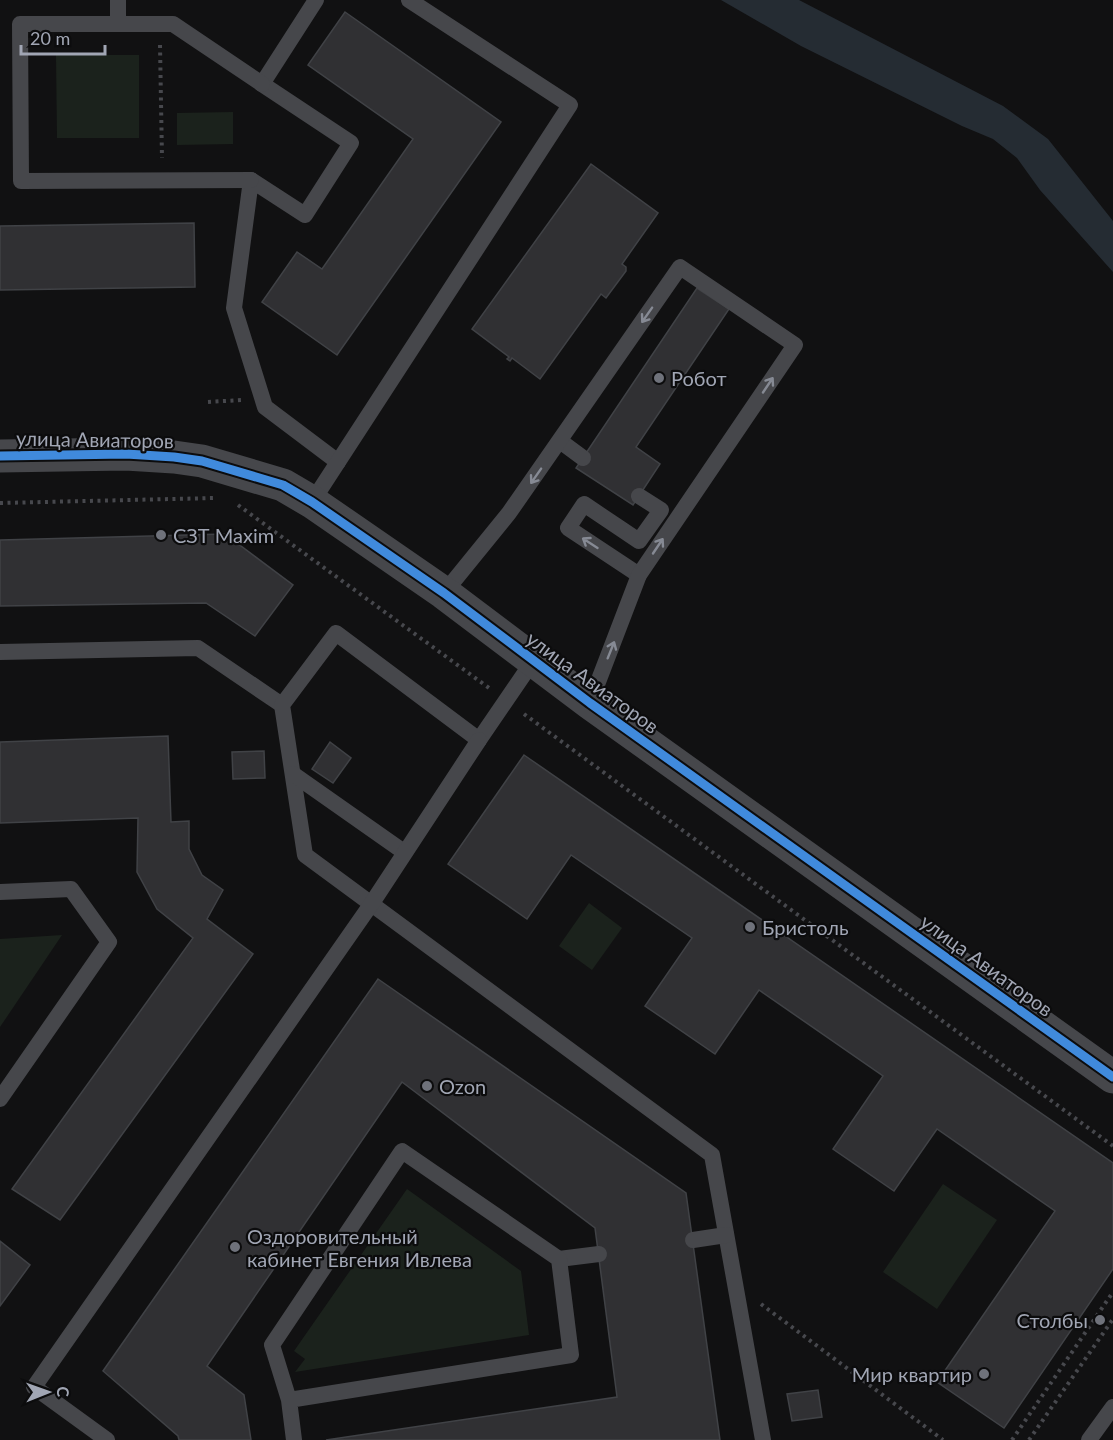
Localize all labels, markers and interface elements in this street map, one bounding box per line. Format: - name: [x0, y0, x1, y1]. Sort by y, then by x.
- scale bar: [21, 18, 105, 56]
- text: 20 m: [30, 27, 70, 49]
- one-way arrow: [641, 307, 653, 323]
- place label: Робот: [671, 366, 727, 390]
- marker: Робот: [652, 371, 666, 385]
- one-way arrow: [762, 377, 774, 393]
- street label: улица Авиаторов: [16, 426, 174, 452]
- one-way arrow: [530, 467, 542, 483]
- place label: СЗТ Maxim: [173, 523, 274, 547]
- marker: СЗТ Maxim: [154, 528, 168, 542]
- one-way arrow: [582, 537, 598, 549]
- one-way arrow: [652, 537, 665, 554]
- street label: улица Авиаторов: [522, 626, 664, 738]
- one-way arrow: [606, 641, 617, 660]
- street label: улица Авиаторов: [916, 909, 1058, 1021]
- place label: Бристоль: [762, 915, 849, 939]
- marker: Бристоль: [743, 920, 757, 934]
- place label: Ozon: [439, 1074, 486, 1098]
- marker: Ozon: [420, 1079, 434, 1093]
- place label: Оздоровительный кабинет Евгения Ивлева: [247, 1224, 472, 1271]
- marker: Оздоровительный кабинет Евгения Ивлева: [228, 1240, 242, 1254]
- place label: Столбы: [1016, 1308, 1088, 1332]
- marker: Столбы: [1093, 1313, 1107, 1327]
- north arrow: [18, 1362, 78, 1422]
- place label: Мир квартир: [852, 1362, 972, 1386]
- marker: Мир квартир: [977, 1367, 991, 1381]
- text: С: [54, 1386, 73, 1398]

